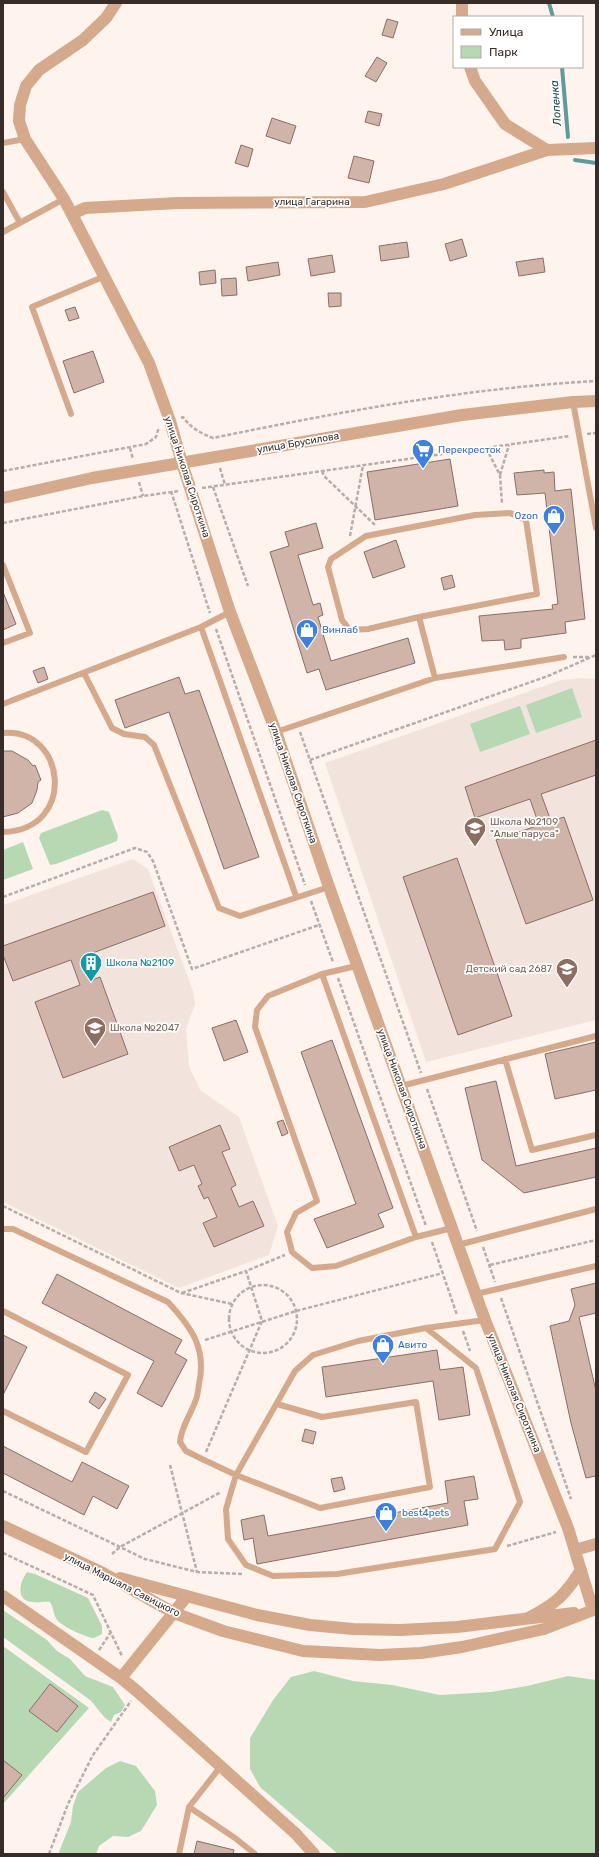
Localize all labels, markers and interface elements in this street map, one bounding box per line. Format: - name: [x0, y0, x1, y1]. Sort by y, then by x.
- legend: [453, 16, 583, 68]
- text: Улица: [489, 25, 523, 39]
- text: Парк: [489, 45, 518, 59]
- water label: Лопенка: [548, 79, 564, 127]
- street label: улица Гагарина: [274, 196, 350, 208]
- street label: улица Николая Сироткина: [162, 415, 212, 539]
- street label: улица Брусилова: [256, 430, 340, 456]
- supermarket icon: Перекресток: [410, 437, 436, 470]
- place label: Перекресток: [438, 444, 502, 456]
- shop icon: Ozon: [541, 503, 567, 536]
- place label: Ozon: [514, 510, 538, 522]
- shop icon: Винлаб: [294, 617, 320, 650]
- place label: Винлаб: [322, 624, 358, 636]
- street label: улица Николая Сироткина: [267, 721, 319, 845]
- school or university icon: Школа №2109 "Алые паруса": [462, 815, 488, 848]
- place label: Школа №2109 "Алые паруса": [490, 816, 559, 840]
- building icon: Школа №2109: [78, 950, 104, 983]
- school or university icon: Детский сад 2687: [554, 956, 580, 989]
- place label: Школа №2109: [106, 957, 174, 969]
- place label: Детский сад 2687: [466, 963, 552, 975]
- school or university icon: Школа №2047: [82, 1015, 108, 1048]
- place label: Школа №2047: [110, 1022, 179, 1034]
- street label: улица Николая Сироткина: [375, 1027, 429, 1151]
- shop icon: Авито: [370, 1332, 396, 1365]
- street label: улица Николая Сироткина: [485, 1332, 543, 1454]
- place label: Авито: [398, 1339, 428, 1351]
- shop icon: best4pets: [373, 1500, 399, 1533]
- place label: best4pets: [402, 1507, 449, 1519]
- street label: улица Маршала Савицкого: [62, 1550, 182, 1620]

